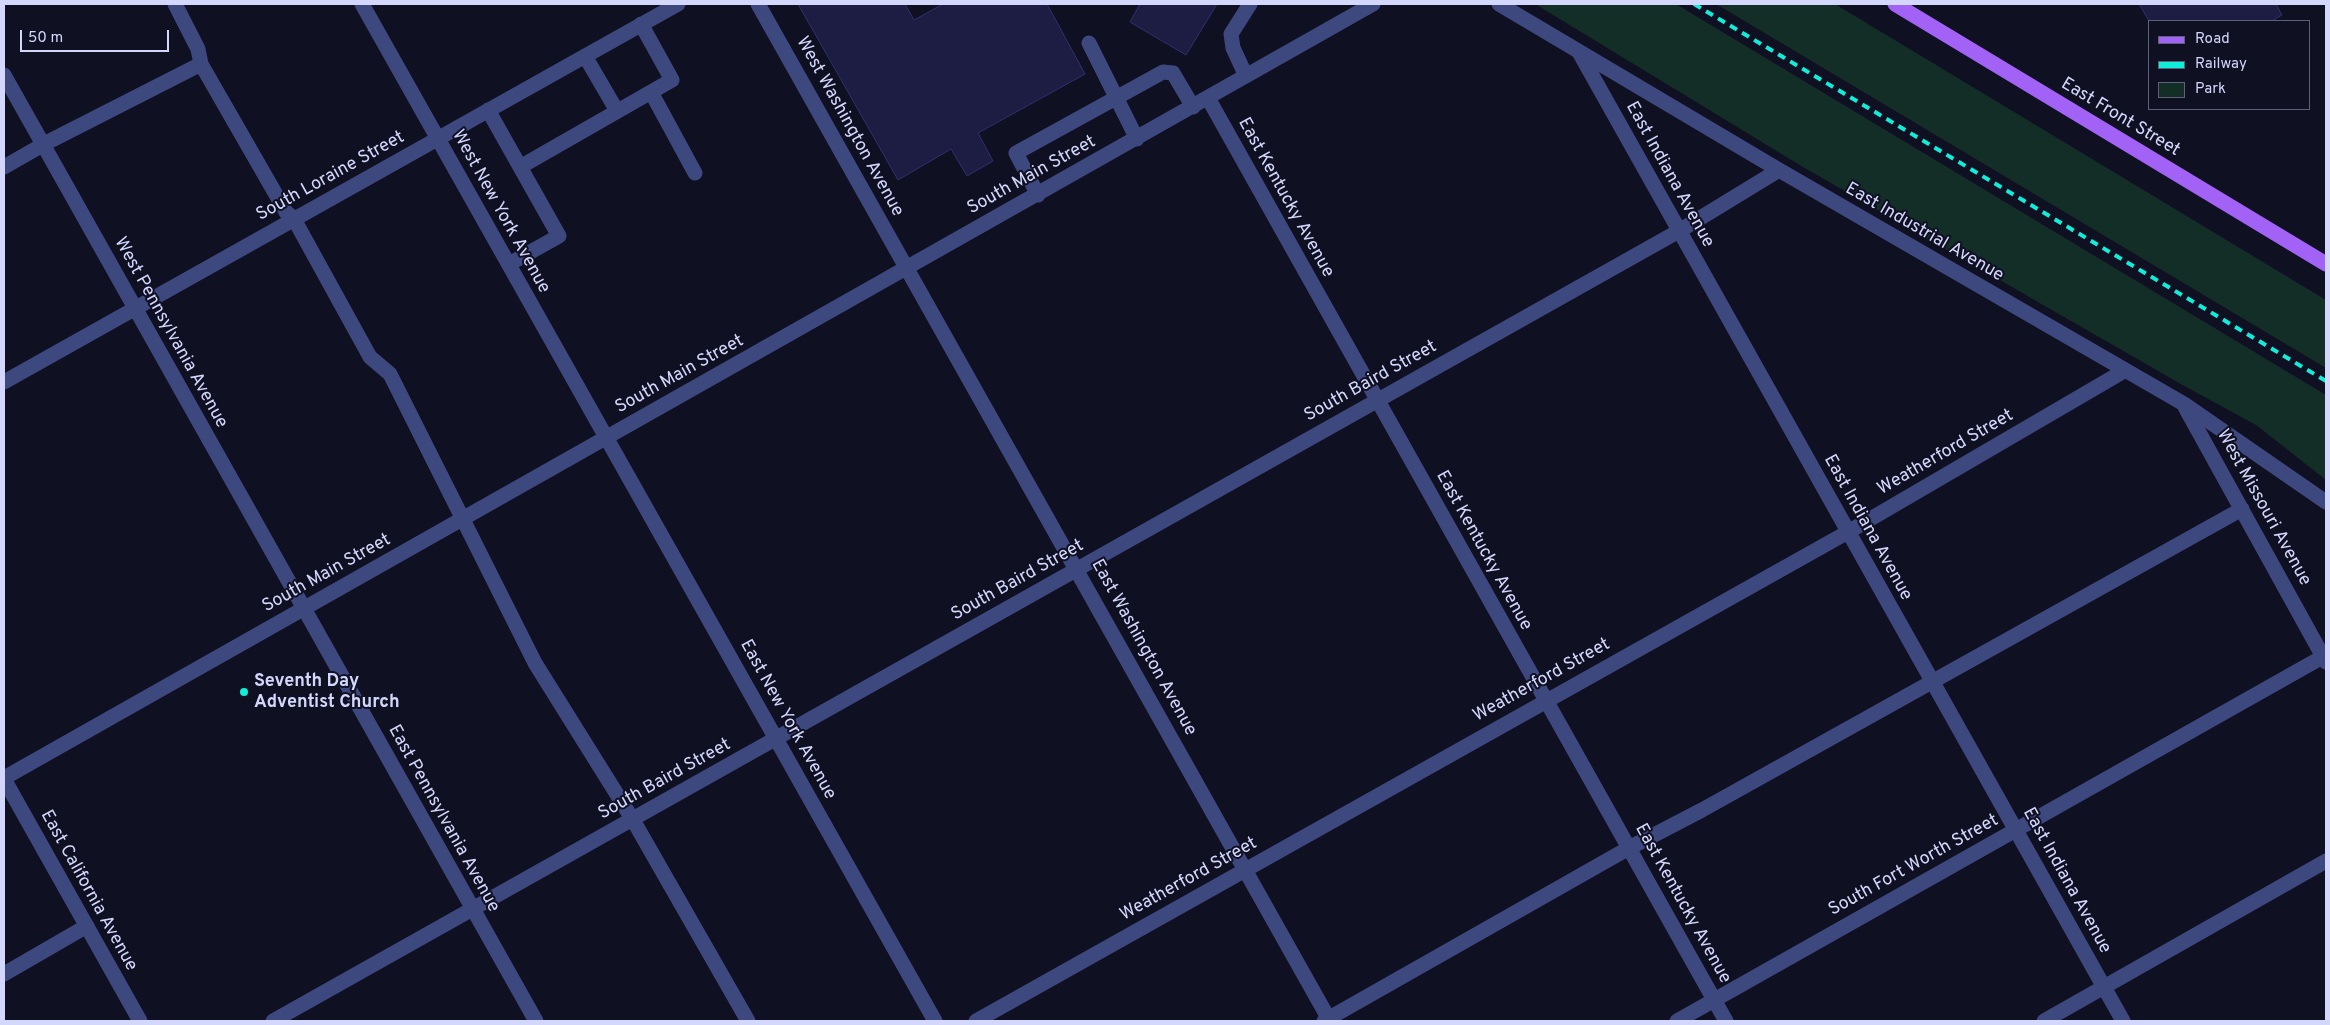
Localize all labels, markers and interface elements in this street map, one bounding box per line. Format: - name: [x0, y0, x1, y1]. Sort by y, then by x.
- scale bar: [22, 20, 171, 52]
- legend: [2148, 20, 2310, 110]
- text: 50 m: [28, 29, 63, 48]
- text: Road: [2195, 30, 2230, 49]
- street label: West Washington Avenue: [790, 33, 908, 221]
- text: Railway: [2195, 55, 2247, 74]
- street label: East Front Street: [2057, 74, 2183, 162]
- text: Park: [2195, 80, 2226, 99]
- street label: East Indiana Avenue: [1620, 98, 1718, 252]
- street label: East Kentucky Avenue: [1232, 114, 1338, 282]
- street label: West New York Avenue: [446, 126, 554, 298]
- street label: South Loraine Street: [253, 127, 409, 227]
- street label: South Main Street: [964, 132, 1100, 220]
- street label: East Industrial Avenue: [1841, 179, 2007, 287]
- street label: West Pennsylvania Avenue: [108, 234, 232, 432]
- street label: South Main Street: [612, 331, 748, 419]
- street label: South Baird Street: [1301, 337, 1441, 427]
- street label: Weatherford Street: [1874, 405, 2018, 501]
- street label: West Missouri Avenue: [2211, 426, 2315, 590]
- street label: East Indiana Avenue: [1818, 451, 1916, 605]
- street label: East Kentucky Avenue: [1430, 467, 1536, 635]
- street label: South Main Street: [259, 530, 395, 618]
- street label: South Baird Street: [948, 536, 1088, 626]
- street label: East Washington Avenue: [1085, 556, 1201, 740]
- street label: Weatherford Street: [1470, 634, 1614, 728]
- street label: East New York Avenue: [734, 636, 840, 804]
- place label: Seventh Day Adventist Church: [254, 671, 400, 714]
- marker: Seventh Day Adventist Church: [238, 686, 250, 698]
- street label: East Pennsylvania Avenue: [382, 722, 504, 916]
- street label: South Baird Street: [595, 735, 735, 825]
- street label: East Indiana Avenue: [2017, 804, 2115, 958]
- street label: East California Avenue: [35, 807, 141, 975]
- street label: South Fort Worth Street: [1825, 810, 2003, 922]
- street label: East Kentucky Avenue: [1629, 820, 1735, 988]
- street label: Weatherford Street: [1117, 833, 1261, 927]

